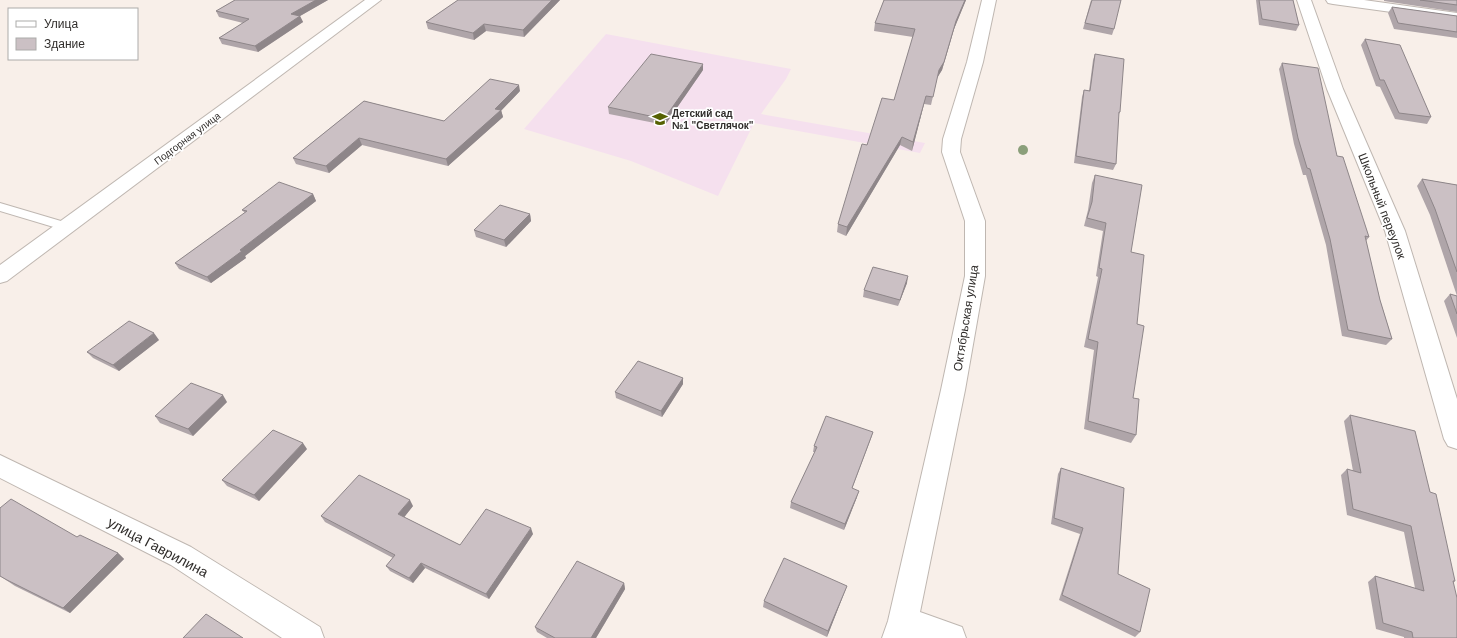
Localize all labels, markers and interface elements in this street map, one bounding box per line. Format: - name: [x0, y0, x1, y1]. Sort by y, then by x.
- legend: [8, 8, 138, 60]
- text: Улица: [44, 17, 78, 31]
- text: Здание: [44, 37, 85, 51]
- place label: Детский сад №1 "Светлячок": [672, 108, 754, 131]
- street label: Подгорная улица: [152, 110, 223, 167]
- school or university icon: Детский сад №1 "Светлячок": [651, 110, 669, 128]
- street label: Школьный переулок: [1355, 151, 1409, 262]
- street label: Октябрьская улица: [951, 263, 981, 372]
- street label: улица Гаврилина: [105, 514, 211, 580]

